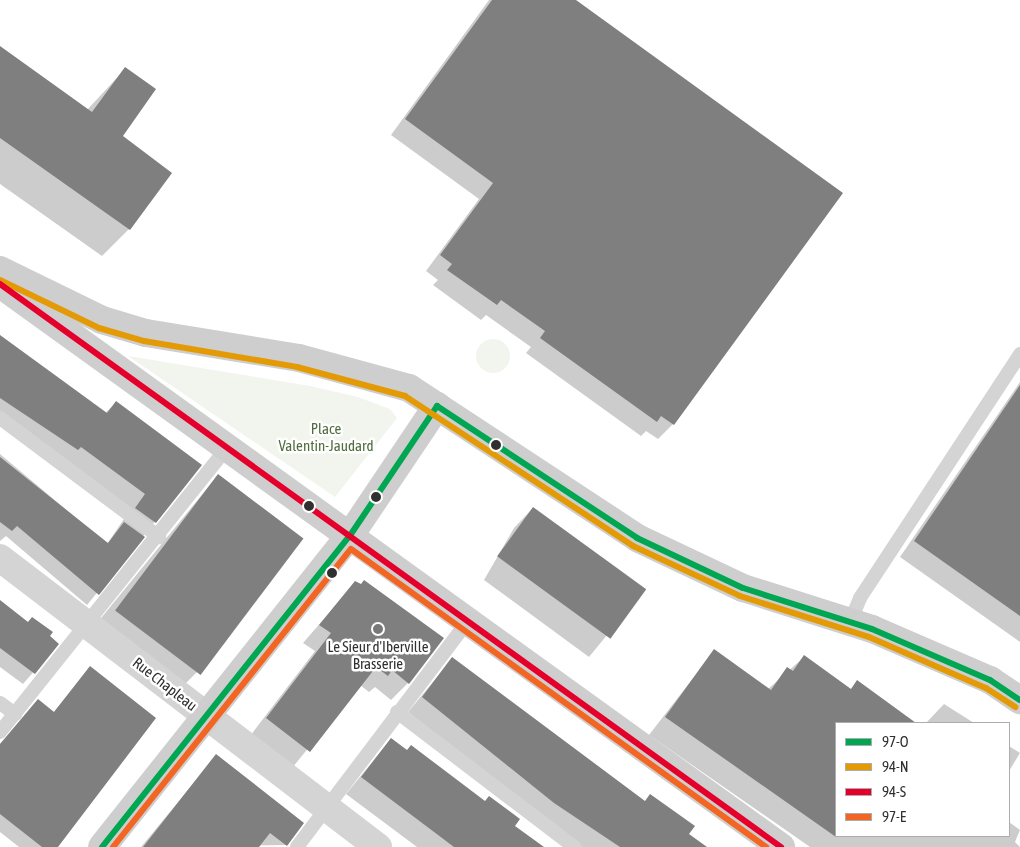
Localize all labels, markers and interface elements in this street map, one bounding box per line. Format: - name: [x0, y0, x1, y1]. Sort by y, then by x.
- park label: Place Valentin-Jaudard: [278, 419, 374, 454]
- unlabelled marker: [491, 440, 501, 450]
- unlabelled marker: [371, 492, 381, 502]
- unlabelled marker: [304, 501, 314, 511]
- unlabelled marker: [327, 568, 337, 578]
- marker: Le Sieur d'Iberville Brasserie: [372, 623, 384, 635]
- place label: Le Sieur d'Iberville Brasserie: [328, 637, 428, 672]
- street label: Rue Chapleau: [129, 653, 201, 715]
- legend: [835, 722, 1010, 837]
- text: 97-O: [882, 733, 909, 750]
- text: 94-N: [882, 758, 909, 775]
- text: 94-S: [882, 783, 906, 800]
- text: 97-E: [882, 808, 906, 825]

